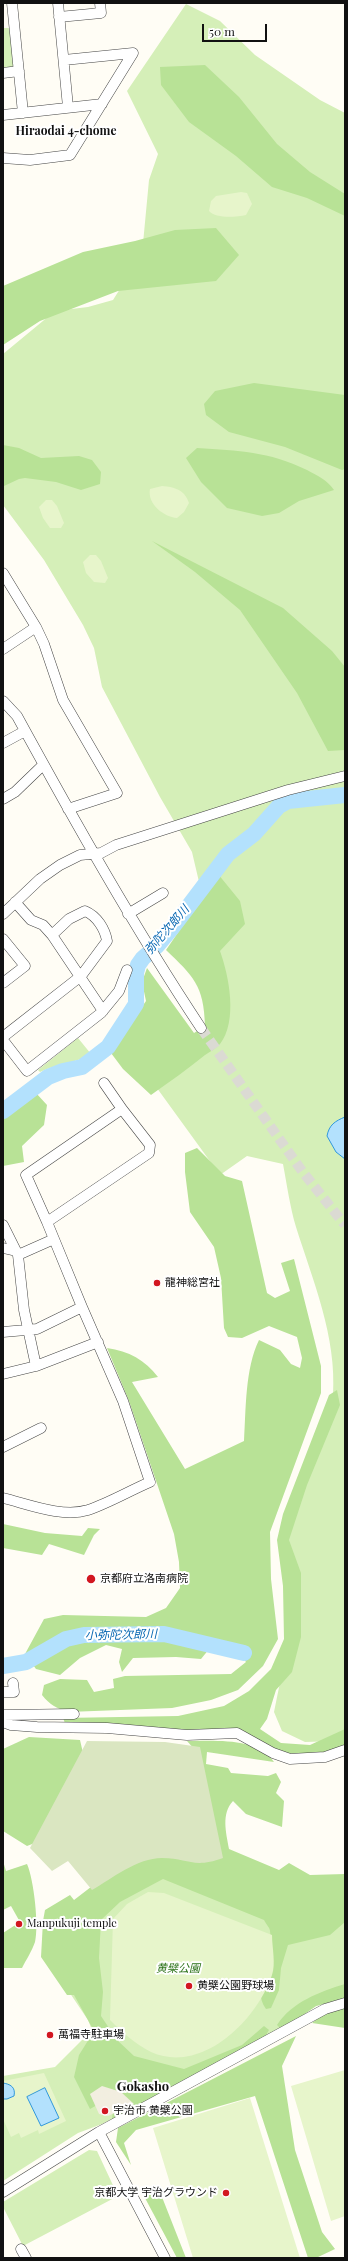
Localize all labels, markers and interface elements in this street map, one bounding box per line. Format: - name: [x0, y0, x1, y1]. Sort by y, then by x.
- scale bar: [204, 16, 269, 42]
- text: 50 m: [209, 23, 235, 39]
- district label: Hiraodai 4-chome: [16, 124, 116, 138]
- water label: 弥陀次郎川: [142, 903, 192, 957]
- place label: 龍神総宮社: [165, 1276, 220, 1290]
- marker: 龍神総宮社: [152, 1278, 162, 1288]
- place label: 京都府立洛南病院: [100, 1572, 188, 1586]
- marker: 京都府立洛南病院: [85, 1573, 97, 1585]
- water label: 小弥陀次郎川: [85, 1627, 157, 1643]
- place label: Manpukuji temple: [27, 1917, 117, 1931]
- marker: Manpukuji temple: [14, 1919, 24, 1929]
- park label: 黄檗公園: [156, 1962, 200, 1976]
- place label: 黄檗公園野球場: [197, 1979, 274, 1993]
- marker: 黄檗公園野球場: [184, 1981, 194, 1991]
- place label: 萬福寺駐車場: [58, 2028, 124, 2042]
- marker: 萬福寺駐車場: [45, 2030, 55, 2040]
- district label: Gokasho: [117, 2079, 169, 2095]
- place label: 宇治市 黄檗公園: [113, 2104, 193, 2118]
- marker: 宇治市 黄檗公園: [100, 2106, 110, 2116]
- place label: 京都大学 宇治グラウンド: [94, 2186, 218, 2200]
- marker: 京都大学 宇治グラウンド: [221, 2188, 231, 2198]

